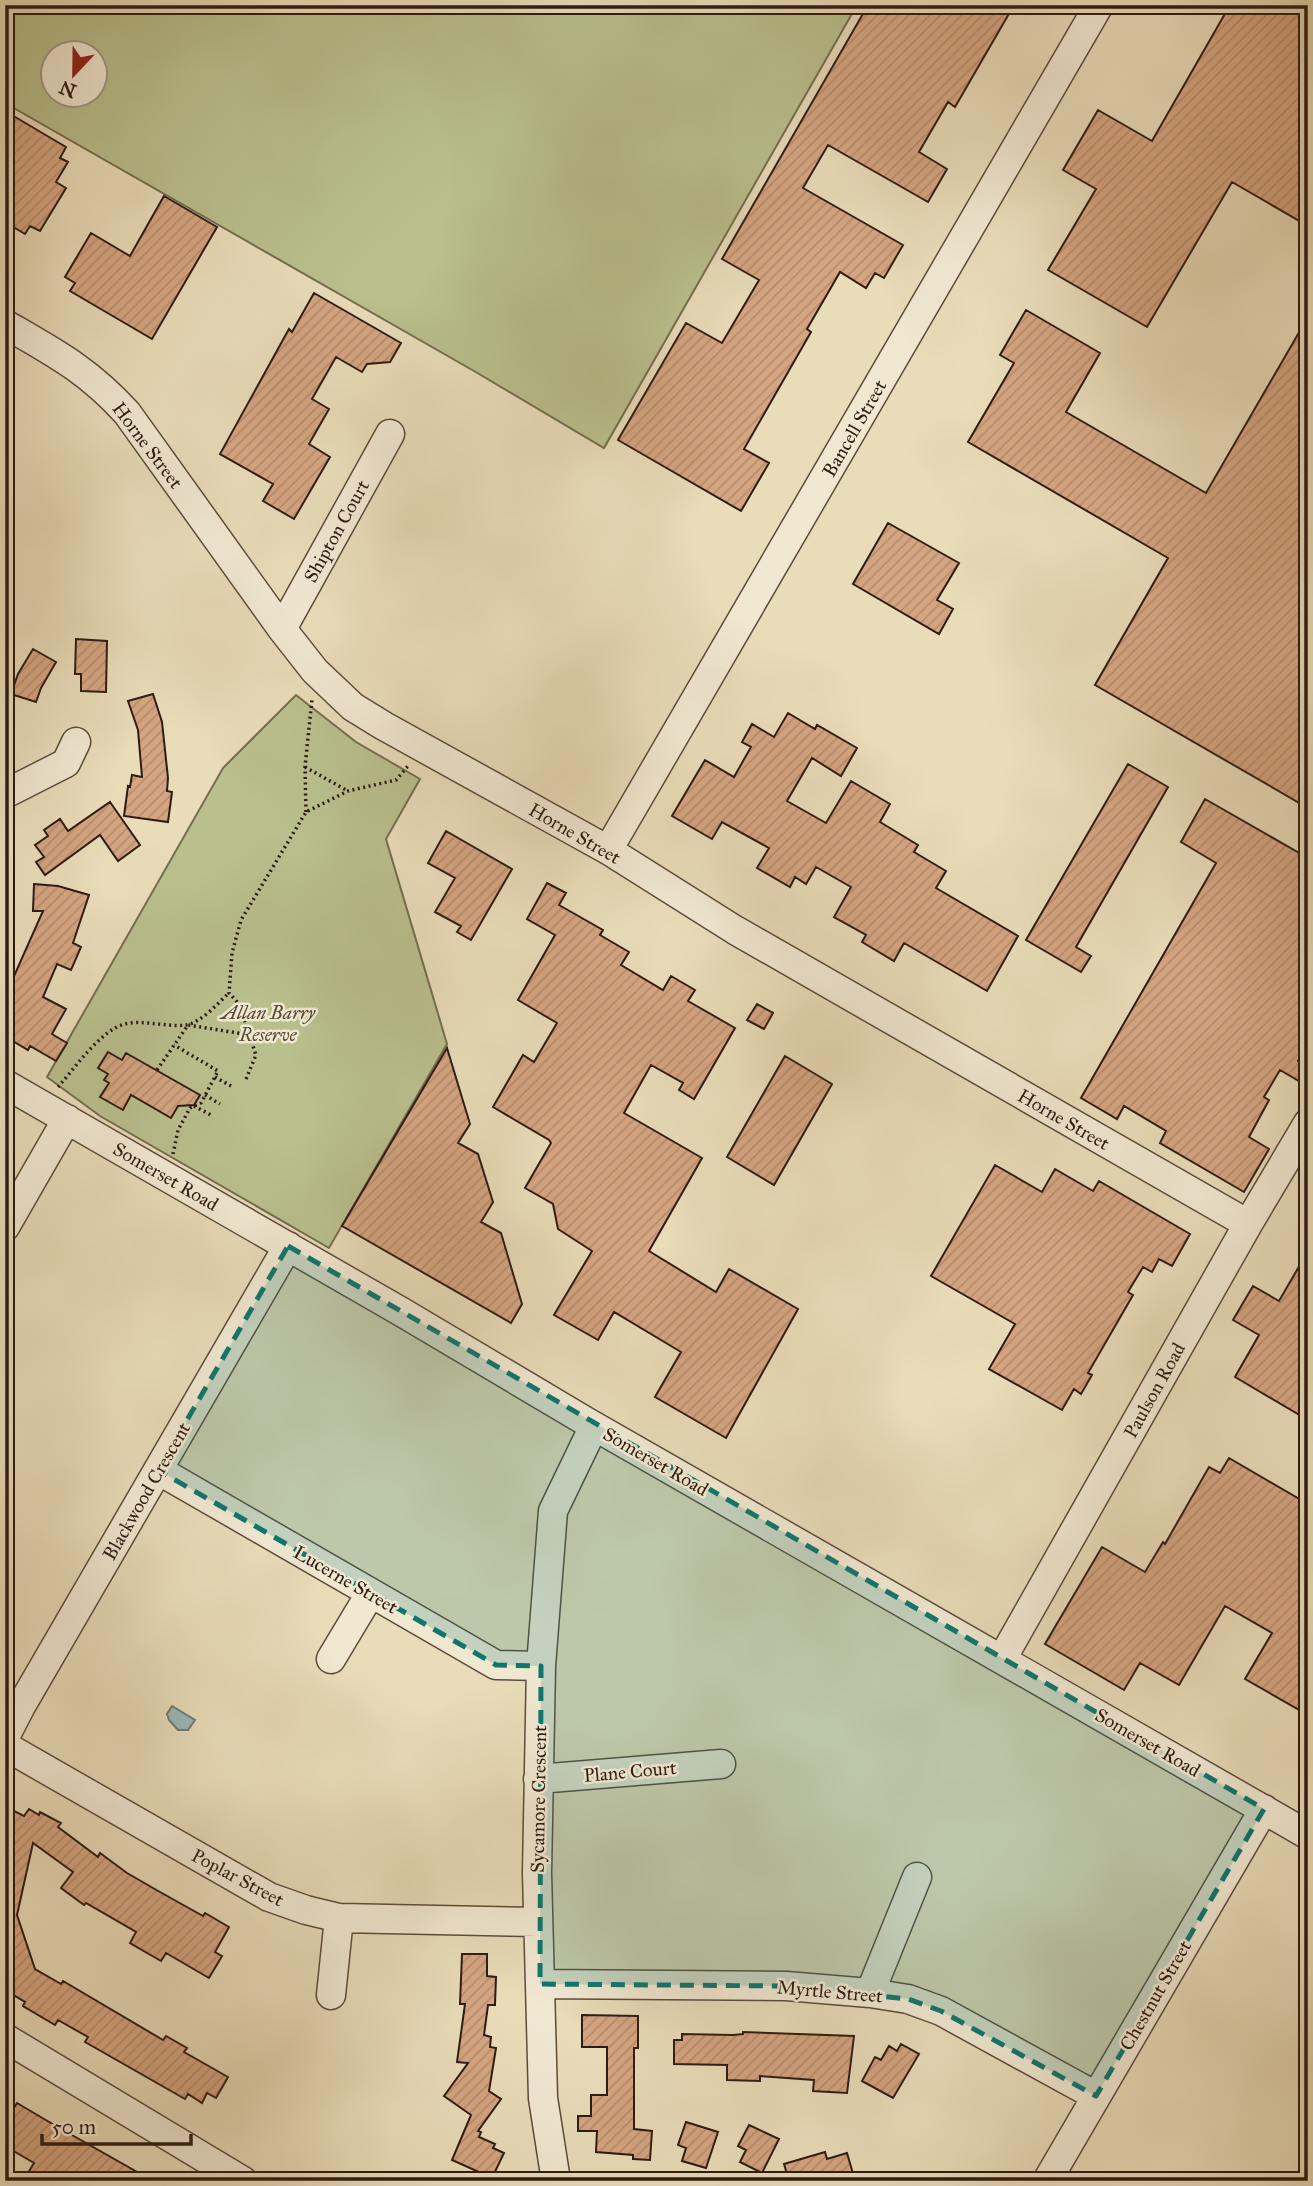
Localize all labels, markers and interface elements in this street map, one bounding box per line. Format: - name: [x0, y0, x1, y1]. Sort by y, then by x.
- north arrow: [38, 38, 108, 108]
- text: N: [56, 76, 80, 103]
- street label: Bancell Street: [817, 375, 892, 481]
- street label: Horne Street: [108, 397, 188, 493]
- street label: Shipton Court: [299, 476, 374, 587]
- street label: Horne Street: [525, 798, 625, 869]
- park label: Allan Barry Reserve: [219, 1001, 316, 1046]
- street label: Horne Street: [1014, 1084, 1114, 1155]
- street label: Somerset Road: [109, 1137, 223, 1216]
- street label: Paulson Road: [1119, 1338, 1190, 1442]
- street label: Blackwood Crescent: [98, 1418, 195, 1564]
- street label: Somerset Road: [599, 1422, 713, 1501]
- street label: Lucerne Street: [289, 1540, 402, 1619]
- street label: Somerset Road: [1091, 1703, 1205, 1782]
- street label: Sycamore Crescent: [526, 1725, 551, 1873]
- street label: Plane Court: [583, 1756, 678, 1787]
- street label: Poplar Street: [188, 1844, 288, 1911]
- street label: Chestnut Street: [1115, 1936, 1196, 2054]
- street label: Myrtle Street: [776, 1975, 884, 2008]
- scale bar: [42, 2102, 191, 2146]
- text: 50 m: [52, 2114, 97, 2140]

